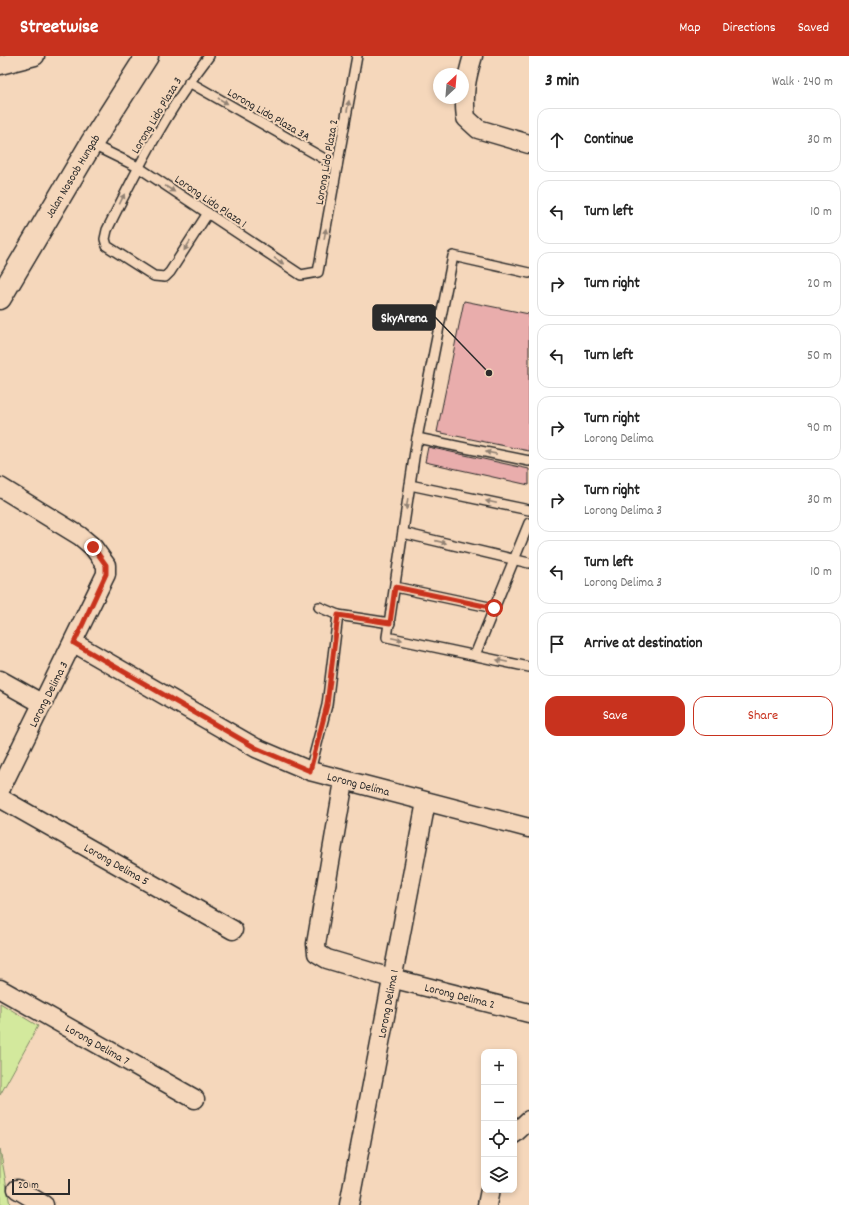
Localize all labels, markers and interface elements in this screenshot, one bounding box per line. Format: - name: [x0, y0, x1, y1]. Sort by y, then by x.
- text: Streetwise: [20, 15, 98, 42]
- text: Map: [679, 18, 701, 38]
- text: Directions: [723, 18, 776, 38]
- text: Saved: [798, 18, 829, 38]
- north arrow: [433, 68, 469, 104]
- text: 3 min: [545, 70, 579, 94]
- text: Walk · 240 m: [772, 73, 833, 92]
- street label: Lorong Lido Plaza 3: [128, 74, 187, 157]
- street label: Lorong Lido Plaza 3A: [224, 85, 313, 146]
- one-way arrow: [217, 98, 229, 105]
- one-way arrow: [345, 100, 351, 112]
- street label: Lorong Lido Plaza 2: [312, 118, 343, 206]
- icon: ahead: [546, 129, 568, 151]
- text: Continue: [584, 129, 633, 151]
- street label: Jalan Nosoob Hungab: [42, 131, 105, 222]
- text: 30 m: [807, 131, 832, 150]
- street label: Lorong Lido Plaza 1: [171, 172, 250, 233]
- one-way arrow: [165, 185, 176, 192]
- one-way arrow: [119, 193, 125, 205]
- icon: left: [546, 201, 568, 223]
- text: Turn left: [584, 201, 633, 223]
- text: 10 m: [810, 203, 832, 222]
- one-way arrow: [322, 228, 328, 240]
- one-way arrow: [183, 241, 191, 251]
- one-way arrow: [273, 257, 284, 265]
- icon: right: [546, 273, 568, 295]
- text: Turn right: [584, 273, 640, 295]
- text: 20 m: [807, 275, 832, 294]
- callout: SkyArena: [373, 305, 435, 330]
- text: SkyArena: [381, 310, 428, 329]
- icon: left: [546, 345, 568, 367]
- text: Turn left: [584, 345, 633, 367]
- text: 50 m: [807, 347, 832, 366]
- text: Turn right: [584, 408, 640, 430]
- icon: right: [546, 417, 568, 439]
- text: 90 m: [807, 419, 832, 438]
- text: Lorong Delima: [584, 430, 653, 449]
- one-way arrow: [485, 450, 497, 456]
- text: Turn right: [584, 480, 640, 502]
- icon: right: [546, 489, 568, 511]
- text: 30 m: [807, 491, 832, 510]
- one-way arrow: [404, 498, 410, 510]
- one-way arrow: [485, 499, 497, 505]
- text: Lorong Delima 3: [584, 502, 662, 521]
- route end: [84, 538, 102, 556]
- one-way arrow: [434, 540, 447, 546]
- text: Turn left: [584, 552, 633, 574]
- icon: left: [546, 561, 568, 583]
- text: 10 m: [810, 563, 832, 582]
- text: Lorong Delima 3: [584, 574, 662, 593]
- route start: [485, 599, 503, 617]
- icon: arrive: [546, 633, 568, 655]
- text: Arrive at destination: [584, 633, 702, 655]
- one-way arrow: [391, 636, 403, 642]
- one-way arrow: [496, 658, 508, 664]
- street label: Lorong Delima 3: [25, 659, 73, 731]
- button: Save: [545, 696, 685, 736]
- button: Share: [693, 696, 833, 736]
- street label: Lorong Delima: [325, 769, 392, 801]
- street label: Lorong Delima 5: [80, 840, 152, 891]
- street label: Lorong Delima 1: [374, 968, 404, 1040]
- street label: Lorong Delima 2: [423, 980, 497, 1014]
- street label: Lorong Delima 7: [62, 1020, 132, 1070]
- map controls: [481, 1049, 517, 1193]
- button: +: [481, 1049, 517, 1085]
- button: −: [481, 1085, 517, 1121]
- button: locate: [481, 1121, 517, 1157]
- button: layers: [481, 1157, 517, 1193]
- scale bar: [12, 1177, 70, 1196]
- text: 20 m: [18, 1178, 39, 1194]

